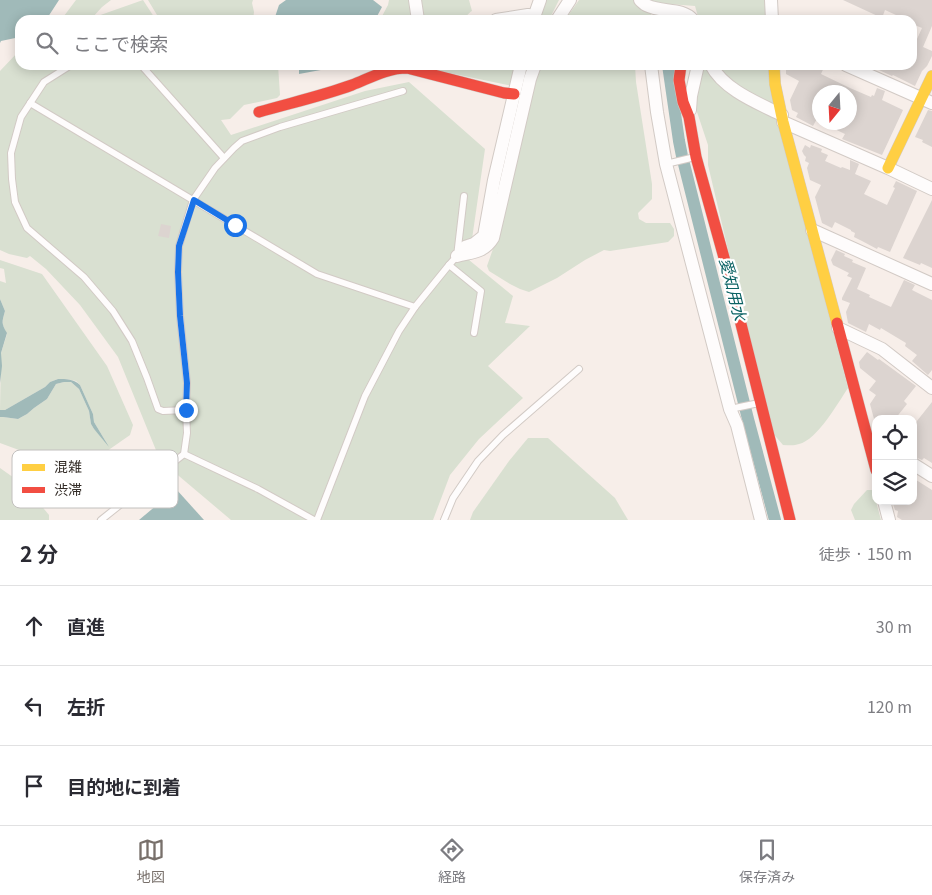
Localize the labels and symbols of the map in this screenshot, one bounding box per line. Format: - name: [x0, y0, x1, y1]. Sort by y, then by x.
- north arrow: [812, 85, 857, 130]
- route start: [224, 214, 247, 237]
- water label: 愛知用水: [715, 255, 754, 325]
- route end: [175, 399, 198, 422]
- legend: [12, 450, 178, 508]
- text: 混雑: [54, 456, 82, 476]
- text: 渋滞: [54, 479, 82, 499]

